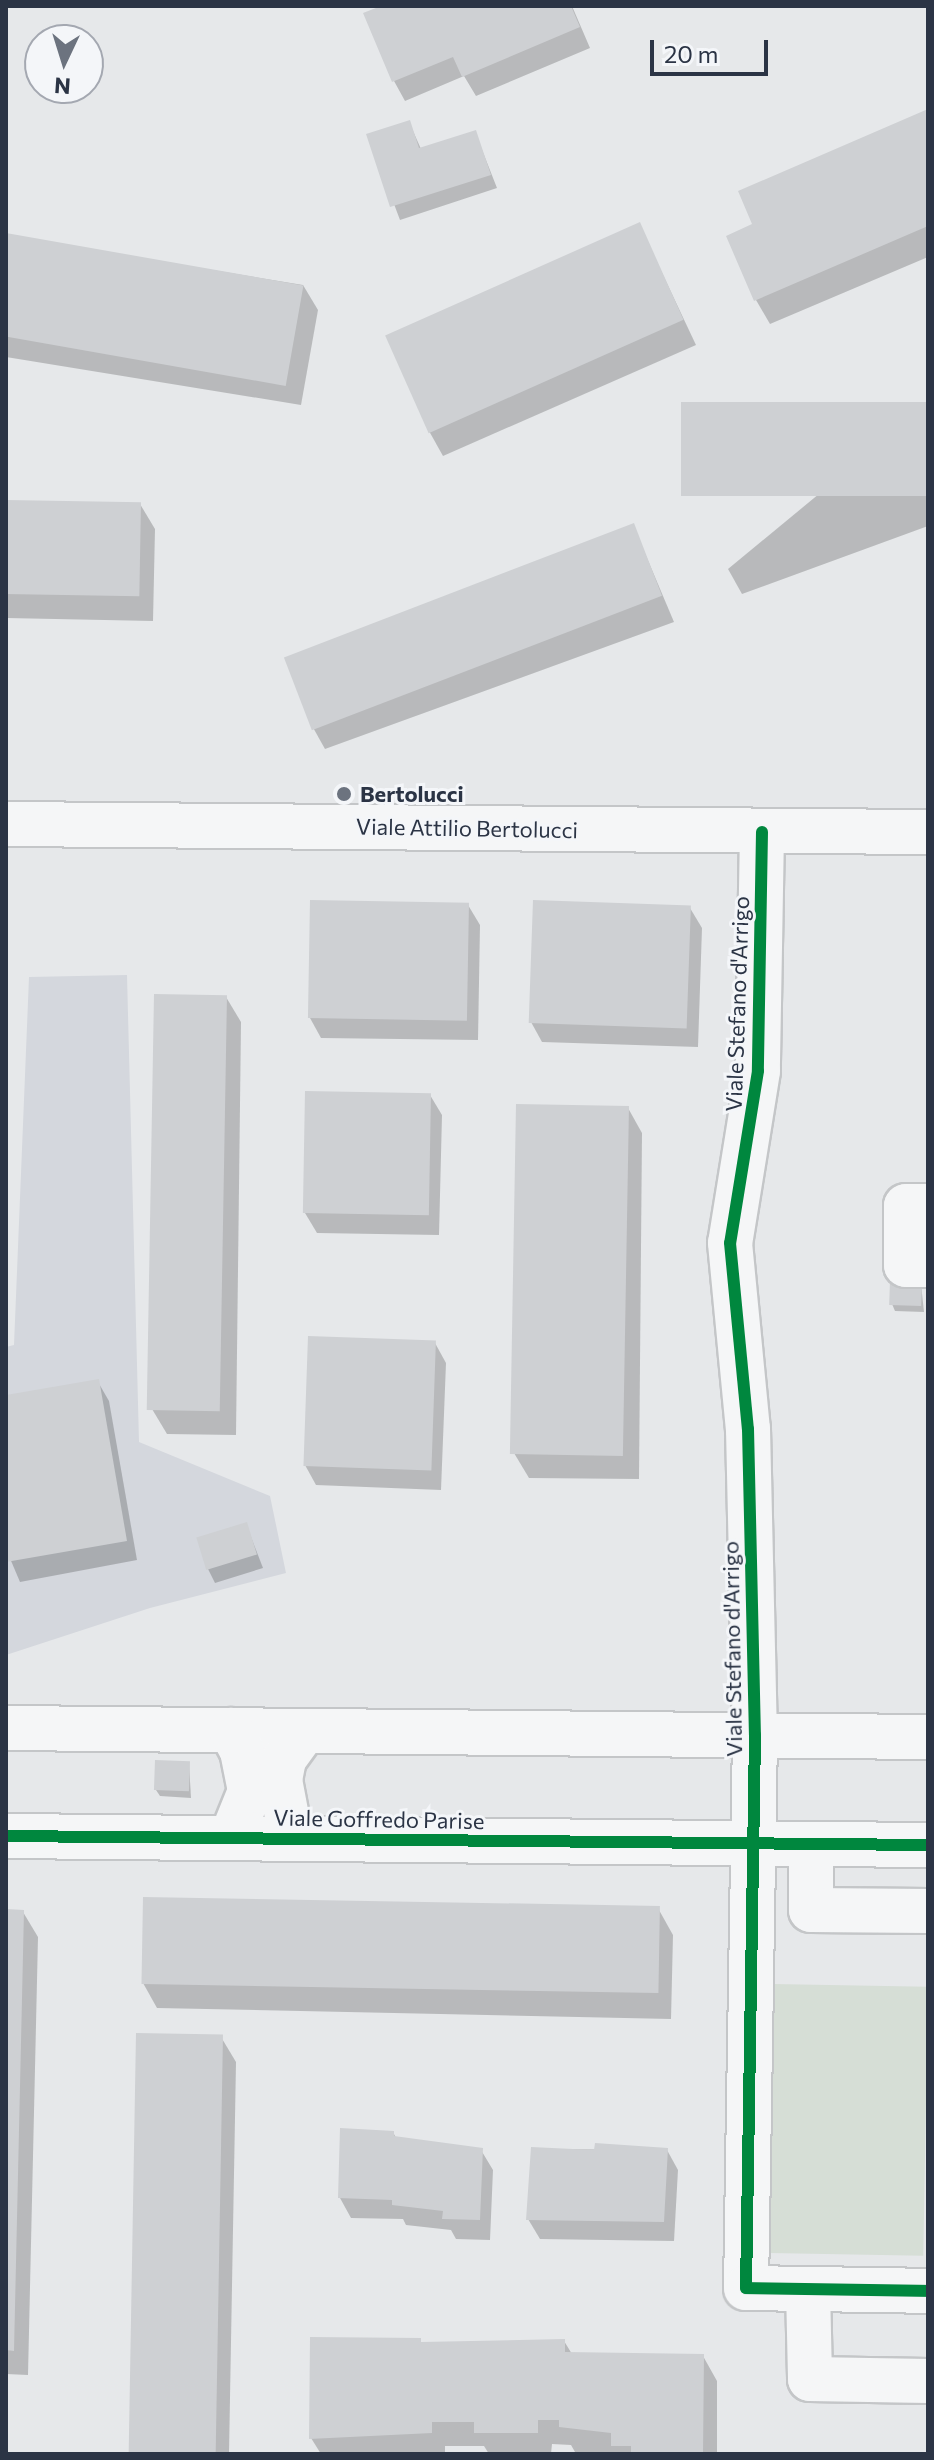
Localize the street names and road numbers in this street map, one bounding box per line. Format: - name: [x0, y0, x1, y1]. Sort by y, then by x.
- street label: Viale Attilio Bertolucci: [356, 813, 578, 843]
- street label: Viale Stefano d'Arrigo: [720, 896, 754, 1112]
- street label: Viale Stefano d'Arrigo: [717, 1541, 747, 1757]
- street label: Viale Goffredo Parise: [273, 1804, 485, 1834]

